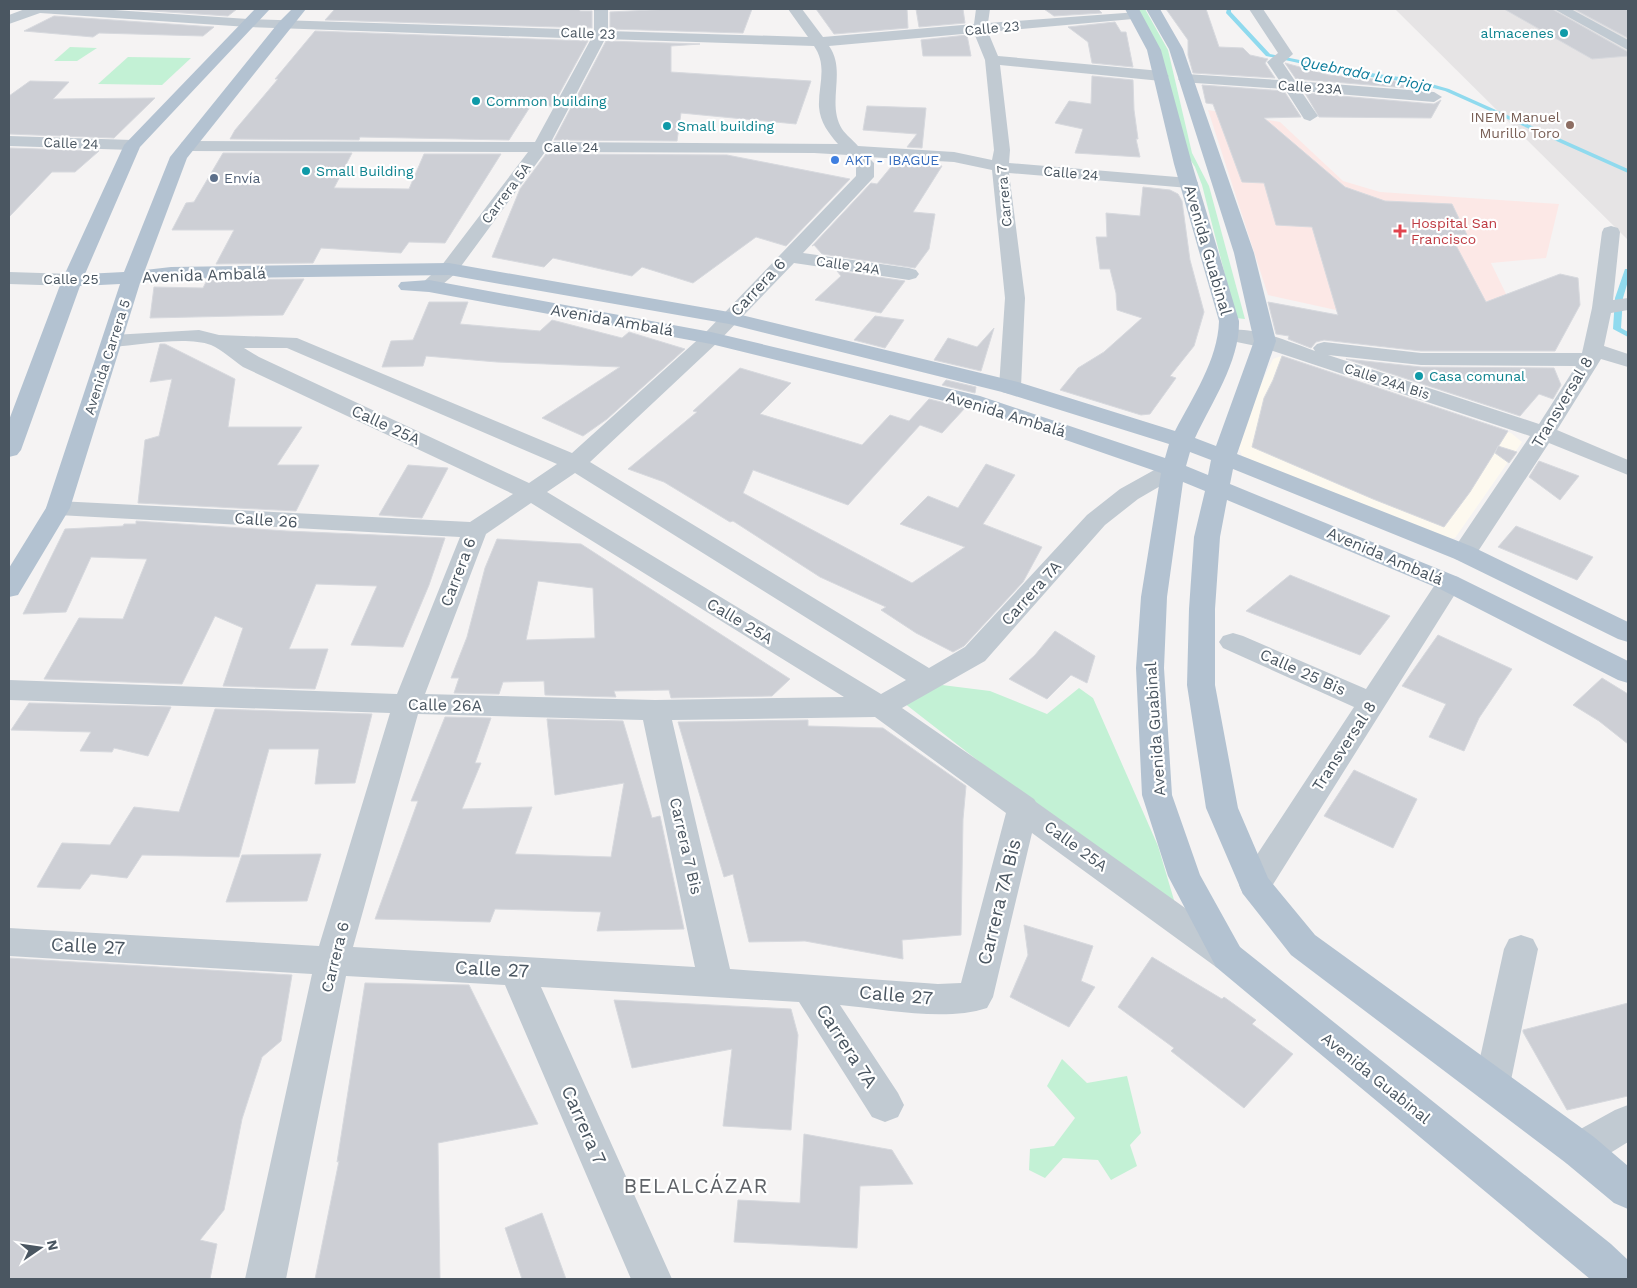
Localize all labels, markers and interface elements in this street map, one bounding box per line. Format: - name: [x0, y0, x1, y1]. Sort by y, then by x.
- street label: Calle 23: [964, 18, 1020, 38]
- street label: Calle 23: [560, 24, 616, 42]
- place label: almacenes: [1480, 25, 1554, 41]
- marker: almacenes: [1558, 27, 1570, 39]
- water label: Quebrada La Pioja: [1298, 52, 1434, 96]
- street label: Calle 23A: [1277, 77, 1343, 97]
- place label: Common building: [486, 93, 607, 109]
- marker: Common building: [470, 95, 482, 107]
- place label: INEM Manuel Murillo Toro: [1470, 109, 1561, 141]
- place label: Small building: [677, 118, 775, 134]
- marker: INEM Manuel Murillo Toro: [1564, 119, 1576, 131]
- marker: Small building: [661, 120, 673, 132]
- street label: Calle 24: [43, 134, 99, 152]
- street label: Calle 24: [543, 139, 599, 155]
- place label: AKT - IBAGUE: [845, 152, 939, 168]
- marker: AKT - IBAGUE: [829, 154, 841, 166]
- street label: Carrera 5A: [478, 159, 534, 227]
- place label: Small Building: [316, 163, 414, 179]
- street label: Calle 24: [1043, 163, 1099, 183]
- street label: Carrera 7: [993, 164, 1015, 228]
- marker: Small Building: [300, 165, 312, 177]
- place label: Envía: [224, 170, 260, 186]
- marker: Envía: [208, 172, 220, 184]
- street label: Avenida Guabinal: [1180, 183, 1236, 317]
- place label: Hospital San Francisco: [1411, 215, 1497, 247]
- marker: Hospital San Francisco: [1393, 224, 1407, 238]
- street label: Calle 24A: [815, 253, 881, 277]
- street label: Carrera 6: [726, 254, 790, 320]
- street label: Avenida Ambalá: [142, 263, 266, 287]
- street label: Calle 25: [43, 271, 99, 287]
- street label: Avenida Carrera 5: [81, 297, 133, 417]
- street label: Avenida Ambalá: [549, 300, 675, 340]
- street label: Transversal 8: [1527, 353, 1597, 451]
- street label: Calle 24A Bis: [1342, 360, 1432, 402]
- place label: Casa comunal: [1429, 368, 1526, 384]
- marker: Casa comunal: [1413, 370, 1425, 382]
- street label: Avenida Ambalá: [944, 387, 1068, 441]
- street label: Calle 25A: [349, 401, 424, 449]
- street label: Calle 26: [234, 508, 298, 532]
- street label: Avenida Ambalá: [1324, 523, 1446, 589]
- street label: Carrera 6: [436, 535, 480, 609]
- street label: Carrera 7A: [997, 556, 1065, 629]
- street label: Calle 25A: [704, 594, 777, 648]
- street label: Calle 25 Bis: [1257, 645, 1349, 699]
- street label: Avenida Guabinal: [1141, 661, 1169, 797]
- street label: Calle 26A: [408, 695, 483, 715]
- street label: Transversal 8: [1308, 698, 1380, 794]
- street label: Carrera 7 Bis: [666, 796, 706, 896]
- street label: Calle 25A: [1041, 817, 1112, 876]
- street label: Carrera 7A Bis: [972, 837, 1026, 967]
- street label: Carrera 6: [317, 920, 353, 994]
- street label: Calle 27: [50, 933, 126, 959]
- street label: Calle 27: [454, 956, 530, 982]
- street label: Calle 27: [858, 980, 934, 1010]
- street label: Carrera 7A: [811, 1000, 883, 1093]
- street label: Avenida Guabinal: [1318, 1028, 1434, 1128]
- street label: Carrera 7: [556, 1082, 612, 1168]
- district label: BELALCÁZAR: [624, 1173, 768, 1198]
- north arrow: [15, 1223, 65, 1273]
- text: N: [44, 1238, 62, 1252]

